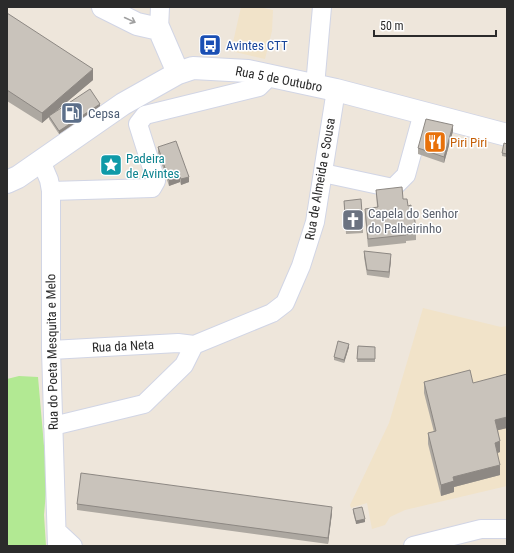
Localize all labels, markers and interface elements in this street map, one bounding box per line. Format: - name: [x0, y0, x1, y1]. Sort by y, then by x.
- scale bar: [374, 12, 496, 38]
- one-way arrow: [124, 17, 136, 24]
- text: 50 m: [380, 19, 404, 33]
- bus stop icon: Avintes CTT: [197, 32, 223, 58]
- place label: Avintes CTT: [226, 38, 288, 53]
- street label: Rua 5 de Outubro: [234, 63, 324, 95]
- fuel station icon: Cepsa: [59, 100, 85, 126]
- place label: Cepsa: [88, 106, 120, 121]
- street label: Rua de Almeida e Sousa: [302, 117, 338, 241]
- restaurant icon: Piri Piri: [422, 129, 448, 155]
- place label: Piri Piri: [450, 135, 487, 150]
- place label: Padeira de Avintes: [126, 151, 179, 181]
- place icon: Padeira de Avintes: [98, 152, 124, 178]
- place label: Capela do Senhor do Palheirinho: [368, 206, 458, 236]
- church icon: Capela do Senhor do Palheirinho: [340, 207, 366, 233]
- street label: Rua do Poeta Mesquita e Melo: [43, 274, 61, 430]
- street label: Rua da Neta: [92, 337, 154, 355]

